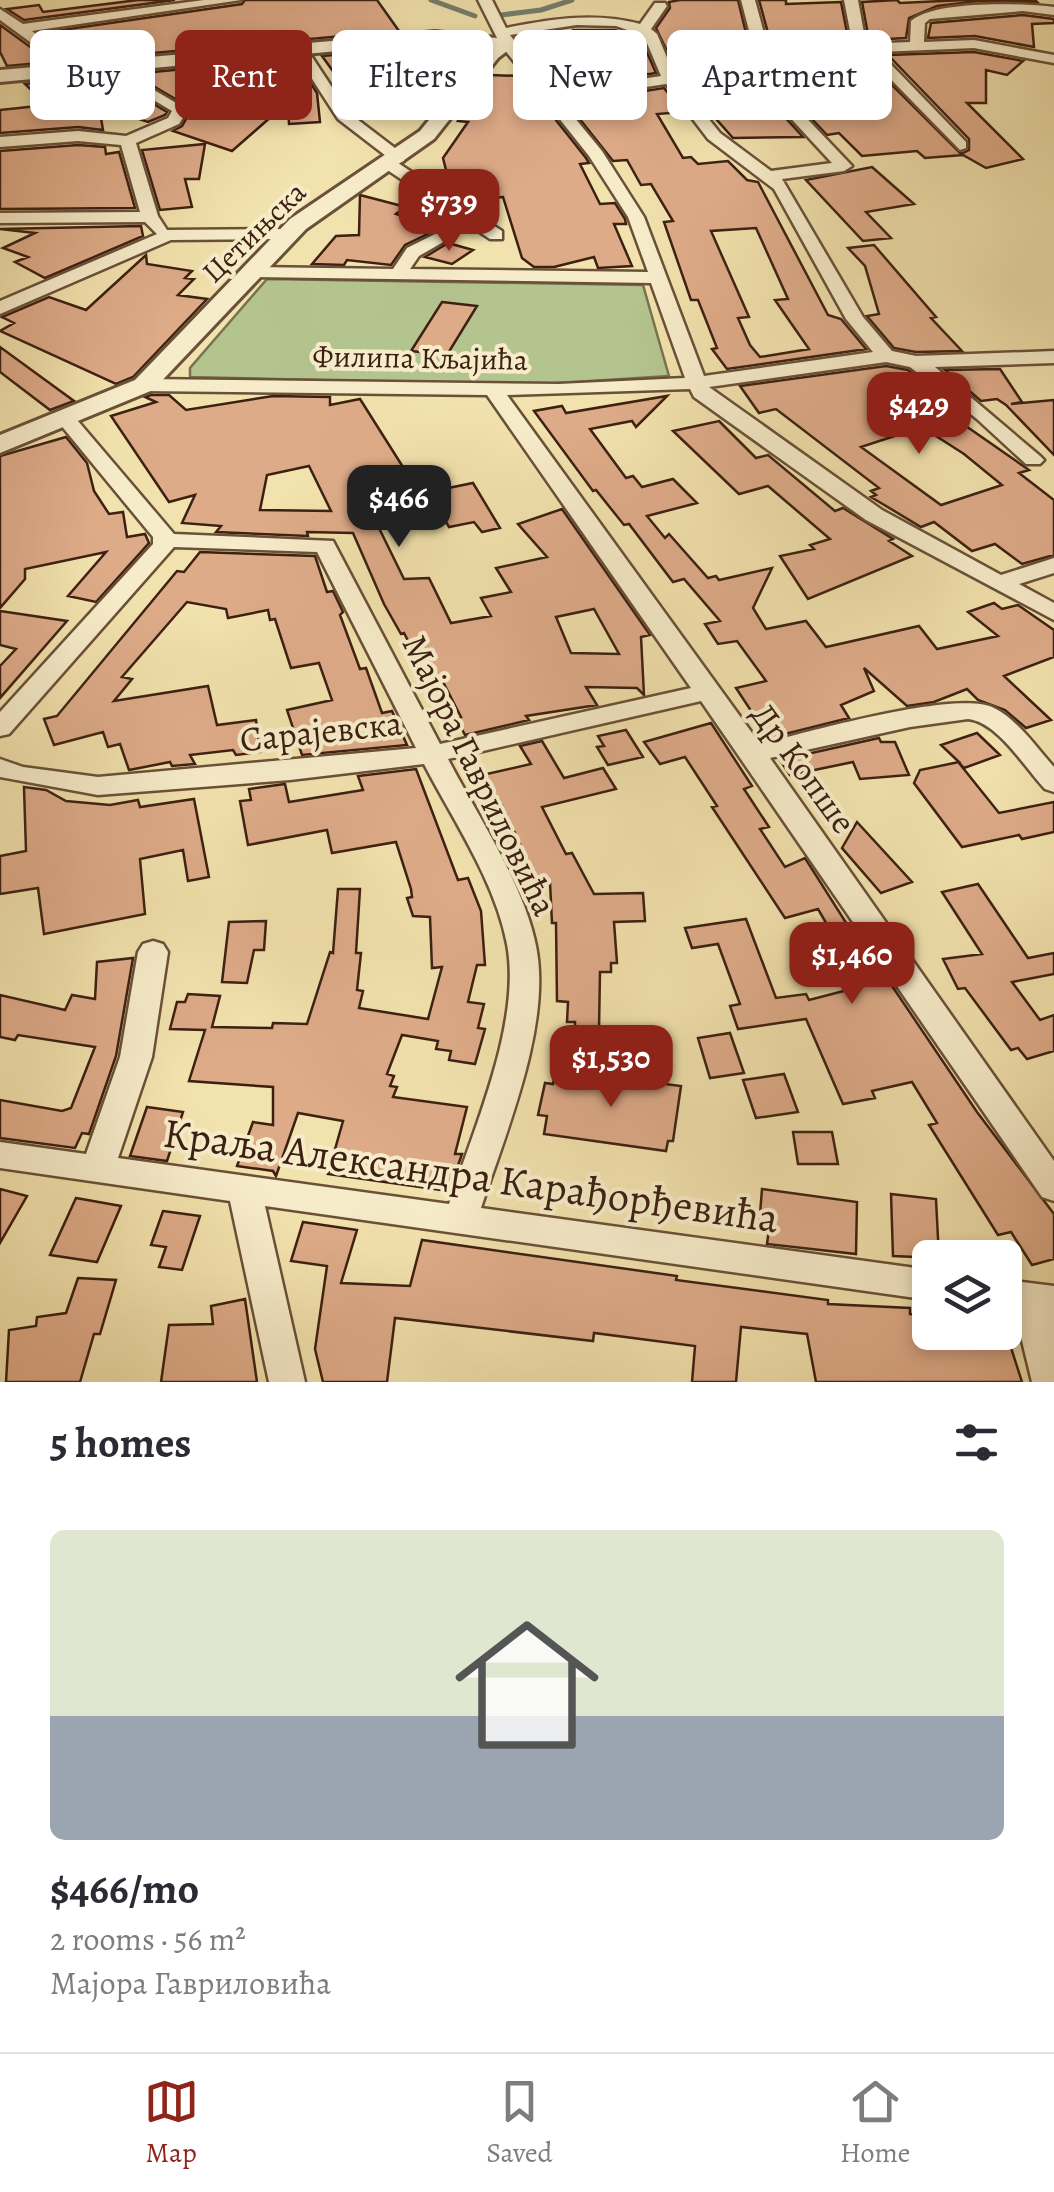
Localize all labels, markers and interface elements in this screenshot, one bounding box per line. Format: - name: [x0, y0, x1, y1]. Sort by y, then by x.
- chip: Buy: [30, 30, 155, 120]
- chip: Rent: [175, 30, 312, 120]
- chip: Filters: [332, 30, 493, 120]
- chip: New: [513, 30, 647, 120]
- chip: Apartment: [667, 30, 892, 120]
- pin: $739: [390, 169, 508, 254]
- street label: Цетињска: [193, 172, 315, 291]
- text: $739: [420, 179, 478, 223]
- street label: Филипа Кљајића: [312, 336, 528, 380]
- pin: $429: [860, 372, 978, 457]
- text: $429: [889, 382, 949, 426]
- pin: $466: [340, 465, 458, 550]
- text: $466: [369, 475, 429, 519]
- street label: Мајора Гавриловића: [391, 626, 569, 924]
- street label: Др Копше: [740, 693, 868, 843]
- street label: Сарајевска: [238, 699, 404, 763]
- pin: $1,460: [771, 922, 933, 1007]
- text: $1,460: [811, 932, 893, 976]
- pin: $1,530: [530, 1025, 692, 1110]
- text: $1,530: [572, 1035, 650, 1079]
- street label: Краља Александра Карађорђевића: [160, 1104, 783, 1246]
- map controls: [912, 1240, 1022, 1350]
- button: layers: [912, 1240, 1022, 1350]
- text: 5 homes: [50, 1414, 191, 1471]
- icon: filters: [949, 1415, 1004, 1470]
- icon: home: [437, 1595, 617, 1775]
- text: $466/mo: [50, 1860, 199, 1917]
- text: 2 rooms · 56 m²: [50, 1917, 246, 1961]
- text: Мајора Гавриловића: [50, 1961, 331, 2005]
- tab: Map: [144, 2074, 199, 2172]
- tab: Saved: [486, 2074, 553, 2172]
- tab: Home: [840, 2074, 910, 2172]

